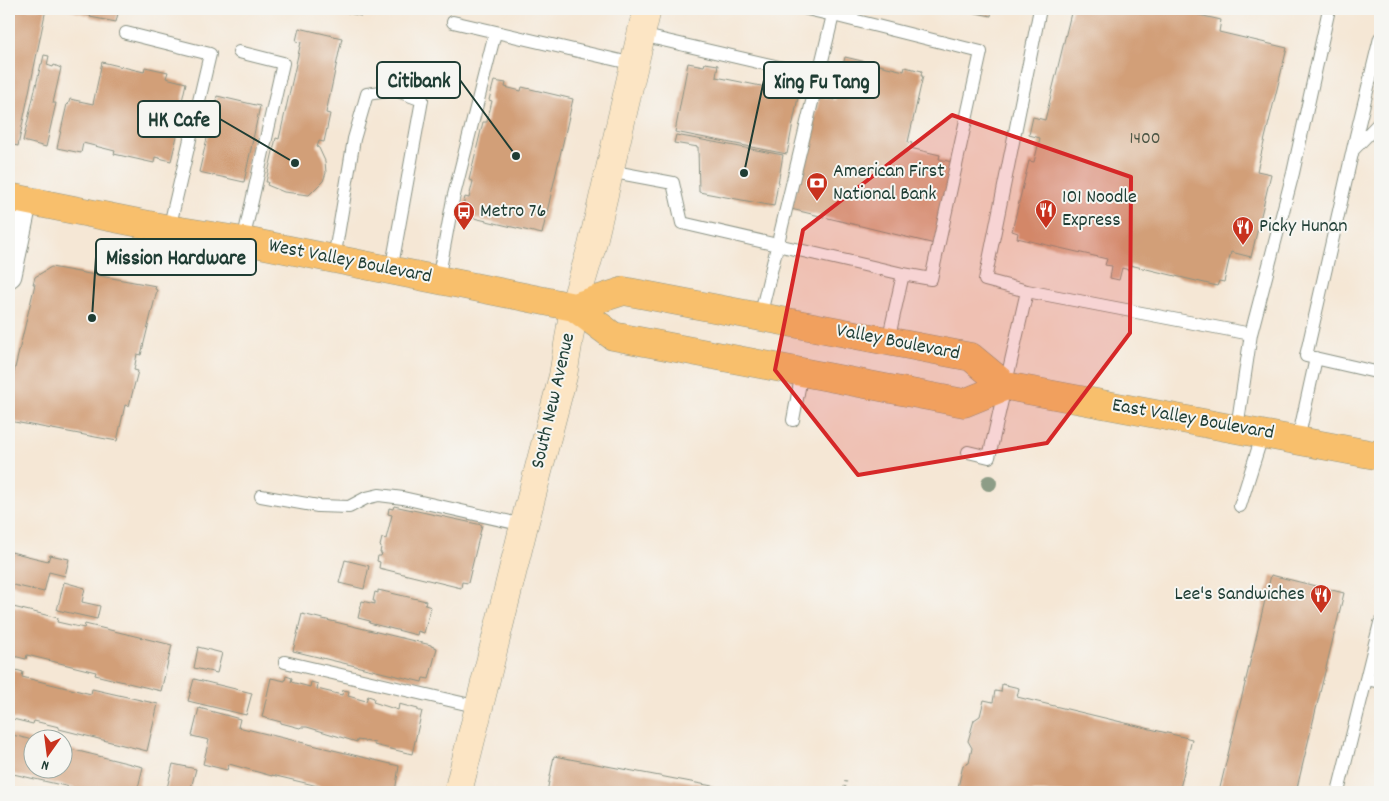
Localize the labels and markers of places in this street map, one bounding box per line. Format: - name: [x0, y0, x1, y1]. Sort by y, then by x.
- callout: Citibank: [377, 62, 460, 98]
- callout: Xing Fu Tang: [764, 62, 879, 98]
- callout: HK Cafe: [138, 101, 220, 137]
- place label: American First National Bank: [833, 158, 945, 209]
- bank icon: American First National Bank: [805, 171, 829, 202]
- place label: 101 Noodle Express: [1062, 184, 1137, 235]
- place label: Metro 76: [480, 198, 546, 226]
- restaurant icon: 101 Noodle Express: [1034, 198, 1058, 229]
- bus stop icon: Metro 76: [452, 200, 476, 231]
- place label: Picky Hunan: [1259, 213, 1347, 241]
- restaurant icon: Picky Hunan: [1231, 215, 1255, 246]
- callout: Mission Hardware: [96, 239, 256, 275]
- place label: Lee's Sandwiches: [1175, 581, 1305, 609]
- restaurant icon: Lee's Sandwiches: [1309, 583, 1333, 614]

